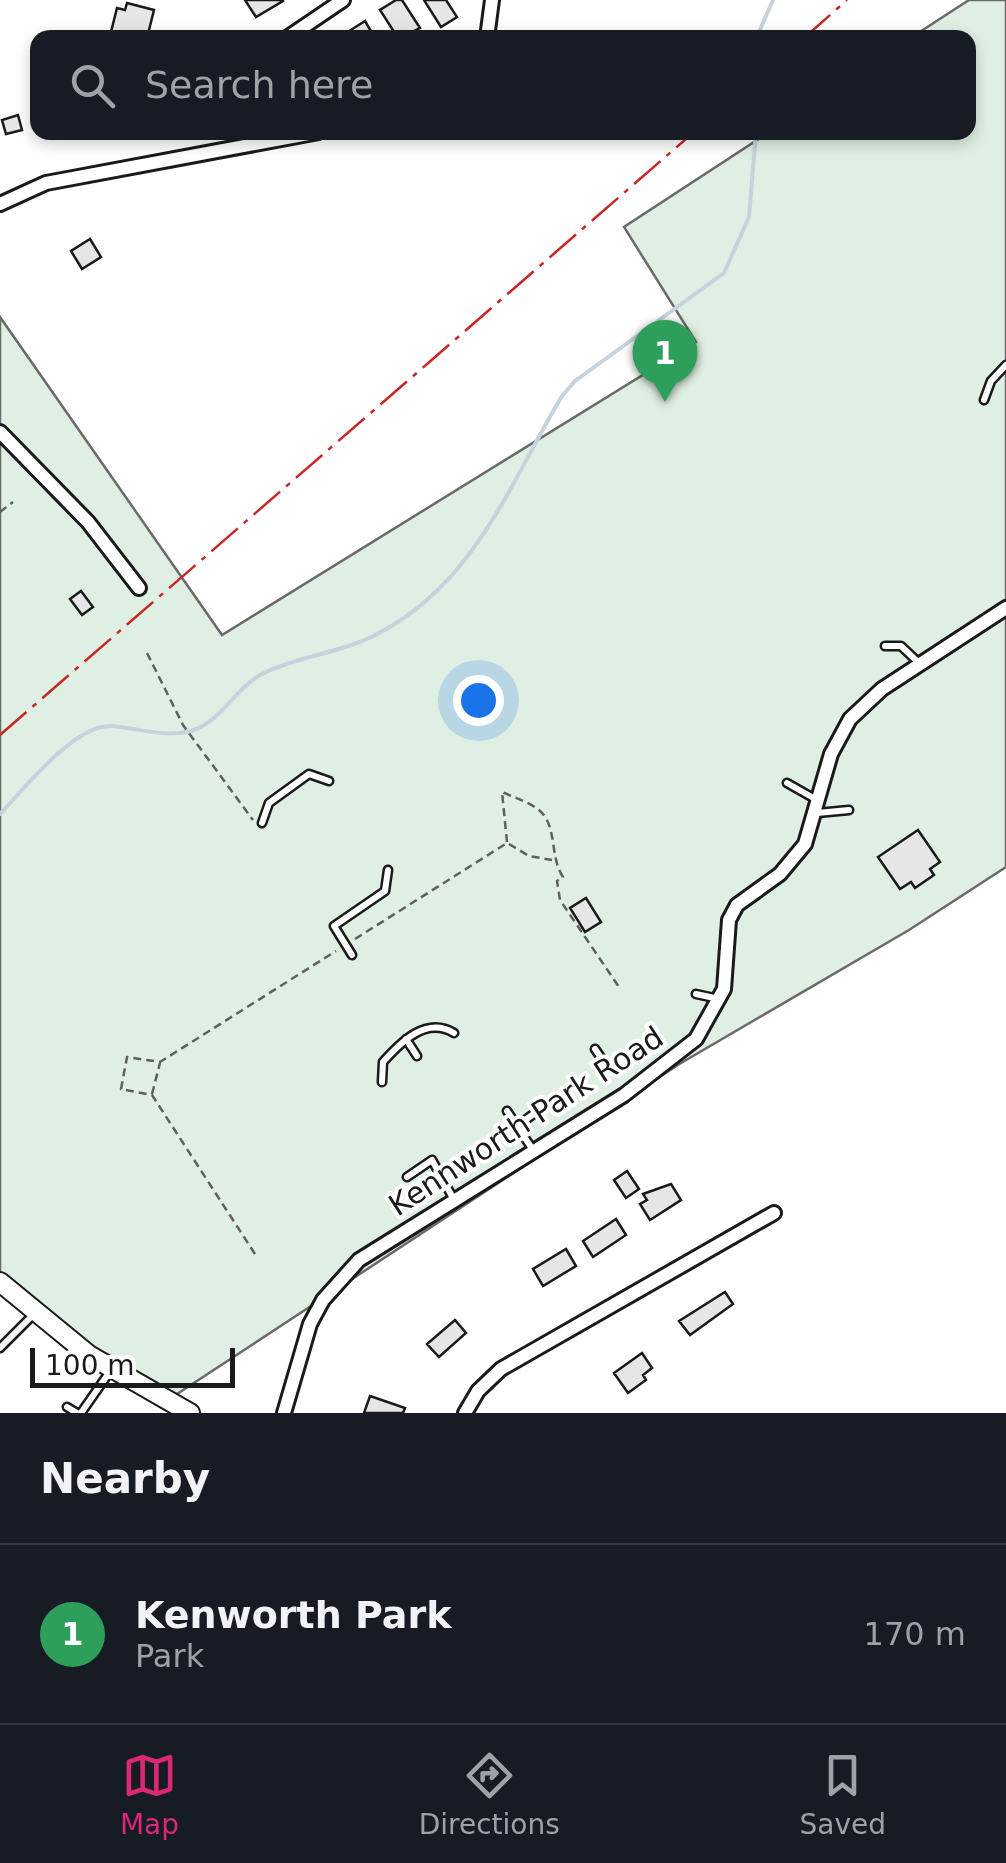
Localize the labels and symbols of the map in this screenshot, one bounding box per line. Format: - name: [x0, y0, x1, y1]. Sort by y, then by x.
- pin: 1: [632, 320, 698, 402]
- your location: [453, 675, 504, 726]
- street label: Kennworth Park Road: [382, 1019, 670, 1223]
- scale bar: [30, 1343, 235, 1388]

